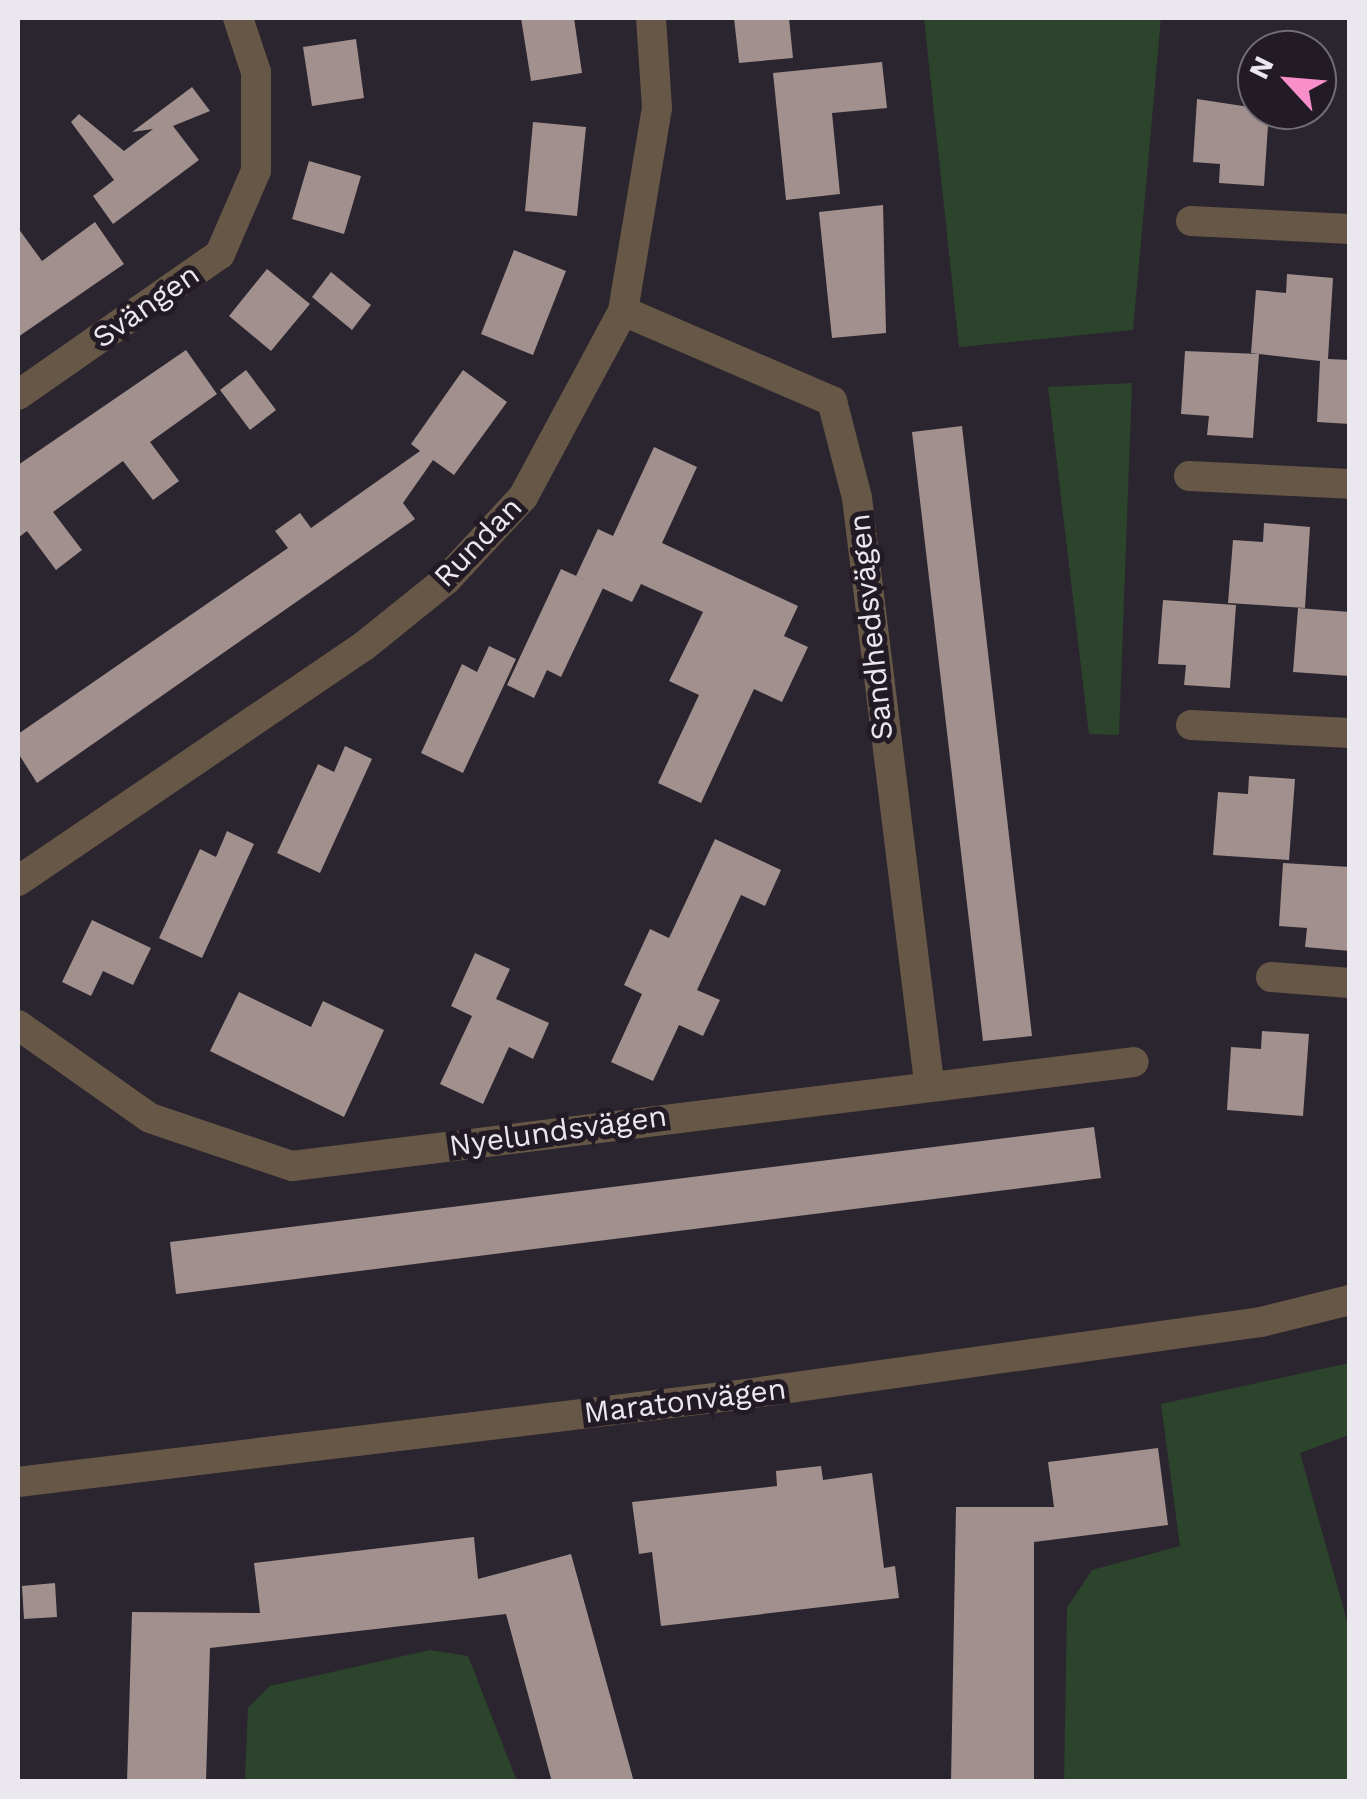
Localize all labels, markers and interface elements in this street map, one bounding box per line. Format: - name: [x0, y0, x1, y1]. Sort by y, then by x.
- north arrow: [1237, 30, 1337, 130]
- text: N: [1242, 51, 1281, 84]
- street label: Svängen: [86, 256, 206, 356]
- street label: Rundan: [426, 490, 530, 594]
- street label: Sandhedsvägen: [841, 512, 901, 742]
- street label: Nyelundsvägen: [447, 1098, 669, 1164]
- street label: Maratonvägen: [582, 1371, 788, 1431]

